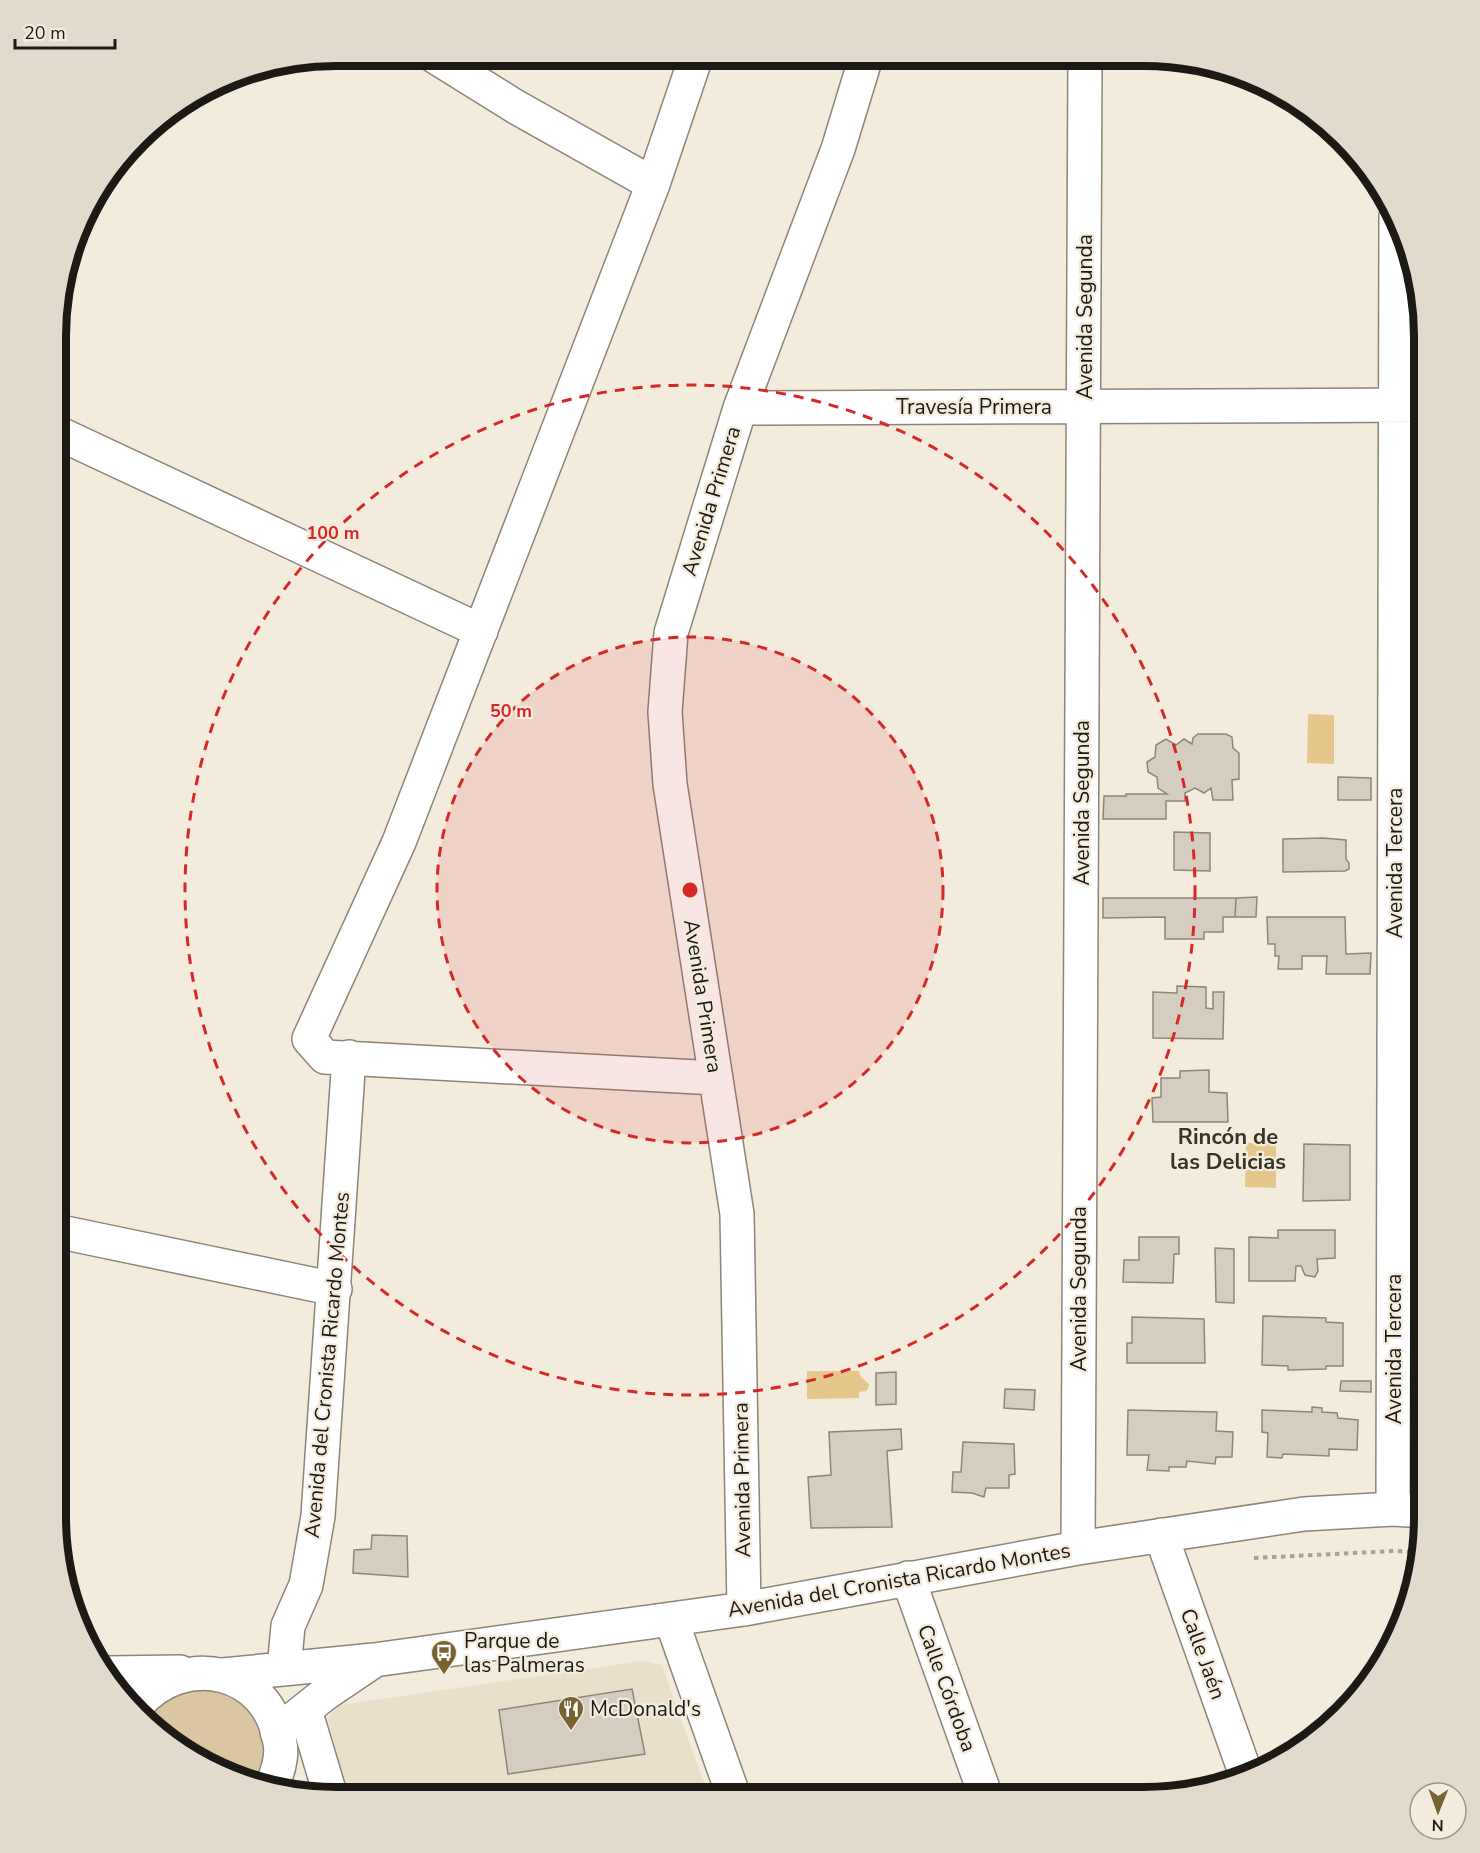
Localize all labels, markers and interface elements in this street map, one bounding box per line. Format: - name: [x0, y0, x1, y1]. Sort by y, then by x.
- scale bar: [15, 12, 116, 50]
- text: 20 m: [24, 21, 66, 45]
- street label: Avenida Segunda: [1071, 234, 1099, 400]
- street label: Travesía Primera: [896, 393, 1052, 421]
- street label: Avenida Primera: [675, 423, 747, 579]
- text: 100 m: [306, 521, 360, 545]
- text: 50 m: [490, 699, 532, 723]
- street label: Avenida Segunda: [1068, 720, 1096, 886]
- street label: Avenida Tercera: [1381, 788, 1409, 938]
- centre of rings: [680, 880, 700, 900]
- street label: Avenida Primera: [677, 917, 729, 1075]
- district label: Rincón de las Delicias: [1170, 1122, 1286, 1177]
- street label: Avenida del Cronista Ricardo Montes: [298, 1191, 356, 1539]
- street label: Avenida Segunda: [1065, 1206, 1093, 1372]
- street label: Avenida Tercera: [1380, 1274, 1408, 1424]
- street label: Avenida Primera: [727, 1402, 757, 1558]
- street label: Avenida del Cronista Ricardo Montes: [725, 1536, 1073, 1624]
- street label: Calle Jaén: [1174, 1605, 1232, 1703]
- street label: Calle Córdoba: [911, 1620, 983, 1756]
- place label: Parque de las Palmeras: [464, 1627, 585, 1679]
- bus stop icon: Parque de las Palmeras: [429, 1638, 459, 1676]
- restaurant icon: McDonald's: [556, 1694, 586, 1732]
- place label: McDonald's: [590, 1695, 701, 1723]
- north arrow: [1408, 1781, 1468, 1841]
- text: N: [1432, 1814, 1444, 1836]

